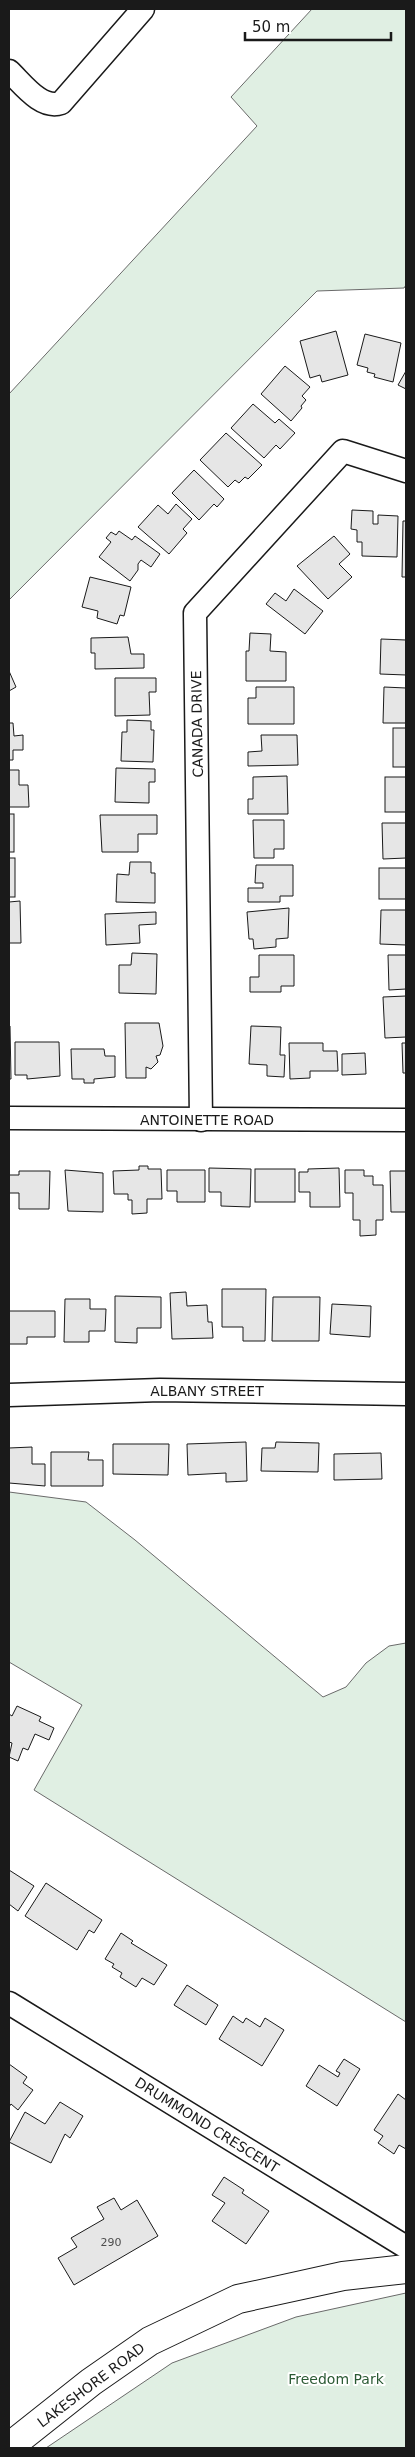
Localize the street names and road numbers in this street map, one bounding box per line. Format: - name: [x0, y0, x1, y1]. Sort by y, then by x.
- street label: CANADA DRIVE: [188, 670, 206, 778]
- street label: ANTOINETTE ROAD: [140, 1112, 274, 1128]
- street label: ALBANY STREET: [150, 1383, 264, 1399]
- street label: DRUMMOND CRESCENT: [132, 2074, 282, 2176]
- street label: LAKESHORE ROAD: [34, 2339, 148, 2431]

